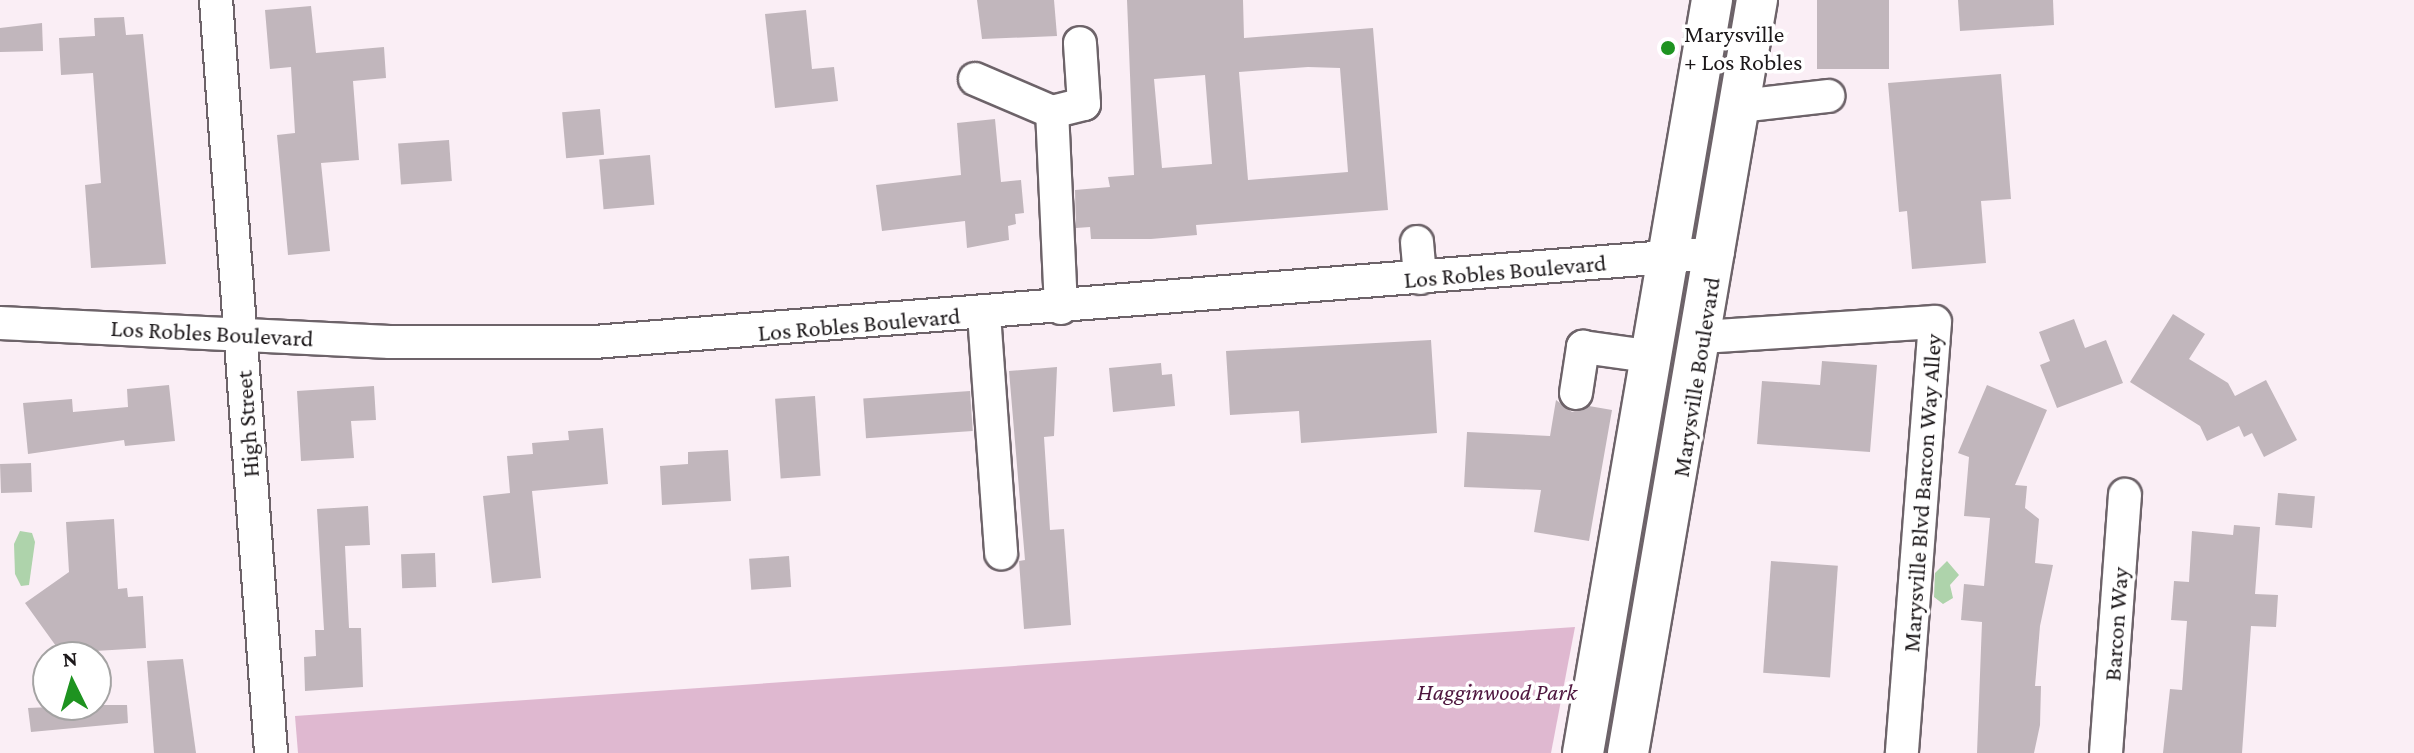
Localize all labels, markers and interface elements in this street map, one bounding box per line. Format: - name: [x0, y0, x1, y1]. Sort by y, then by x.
- place label: Marysville + Los Robles: [1684, 20, 1802, 76]
- marker: Marysville + Los Robles: [1659, 39, 1677, 57]
- street label: Los Robles Boulevard: [1403, 248, 1607, 294]
- street label: Marysville Boulevard: [1666, 275, 1726, 479]
- street label: Los Robles Boulevard: [757, 301, 961, 347]
- street label: Los Robles Boulevard: [110, 313, 314, 353]
- street label: Marysville Blvd Barcon Way Alley: [1897, 333, 1947, 653]
- street label: High Street: [229, 370, 265, 478]
- street label: Barcon Way: [2098, 566, 2134, 682]
- north arrow: [32, 641, 112, 721]
- text: N: [61, 645, 79, 672]
- park label: Hagginwood Park: [1417, 678, 1577, 706]

